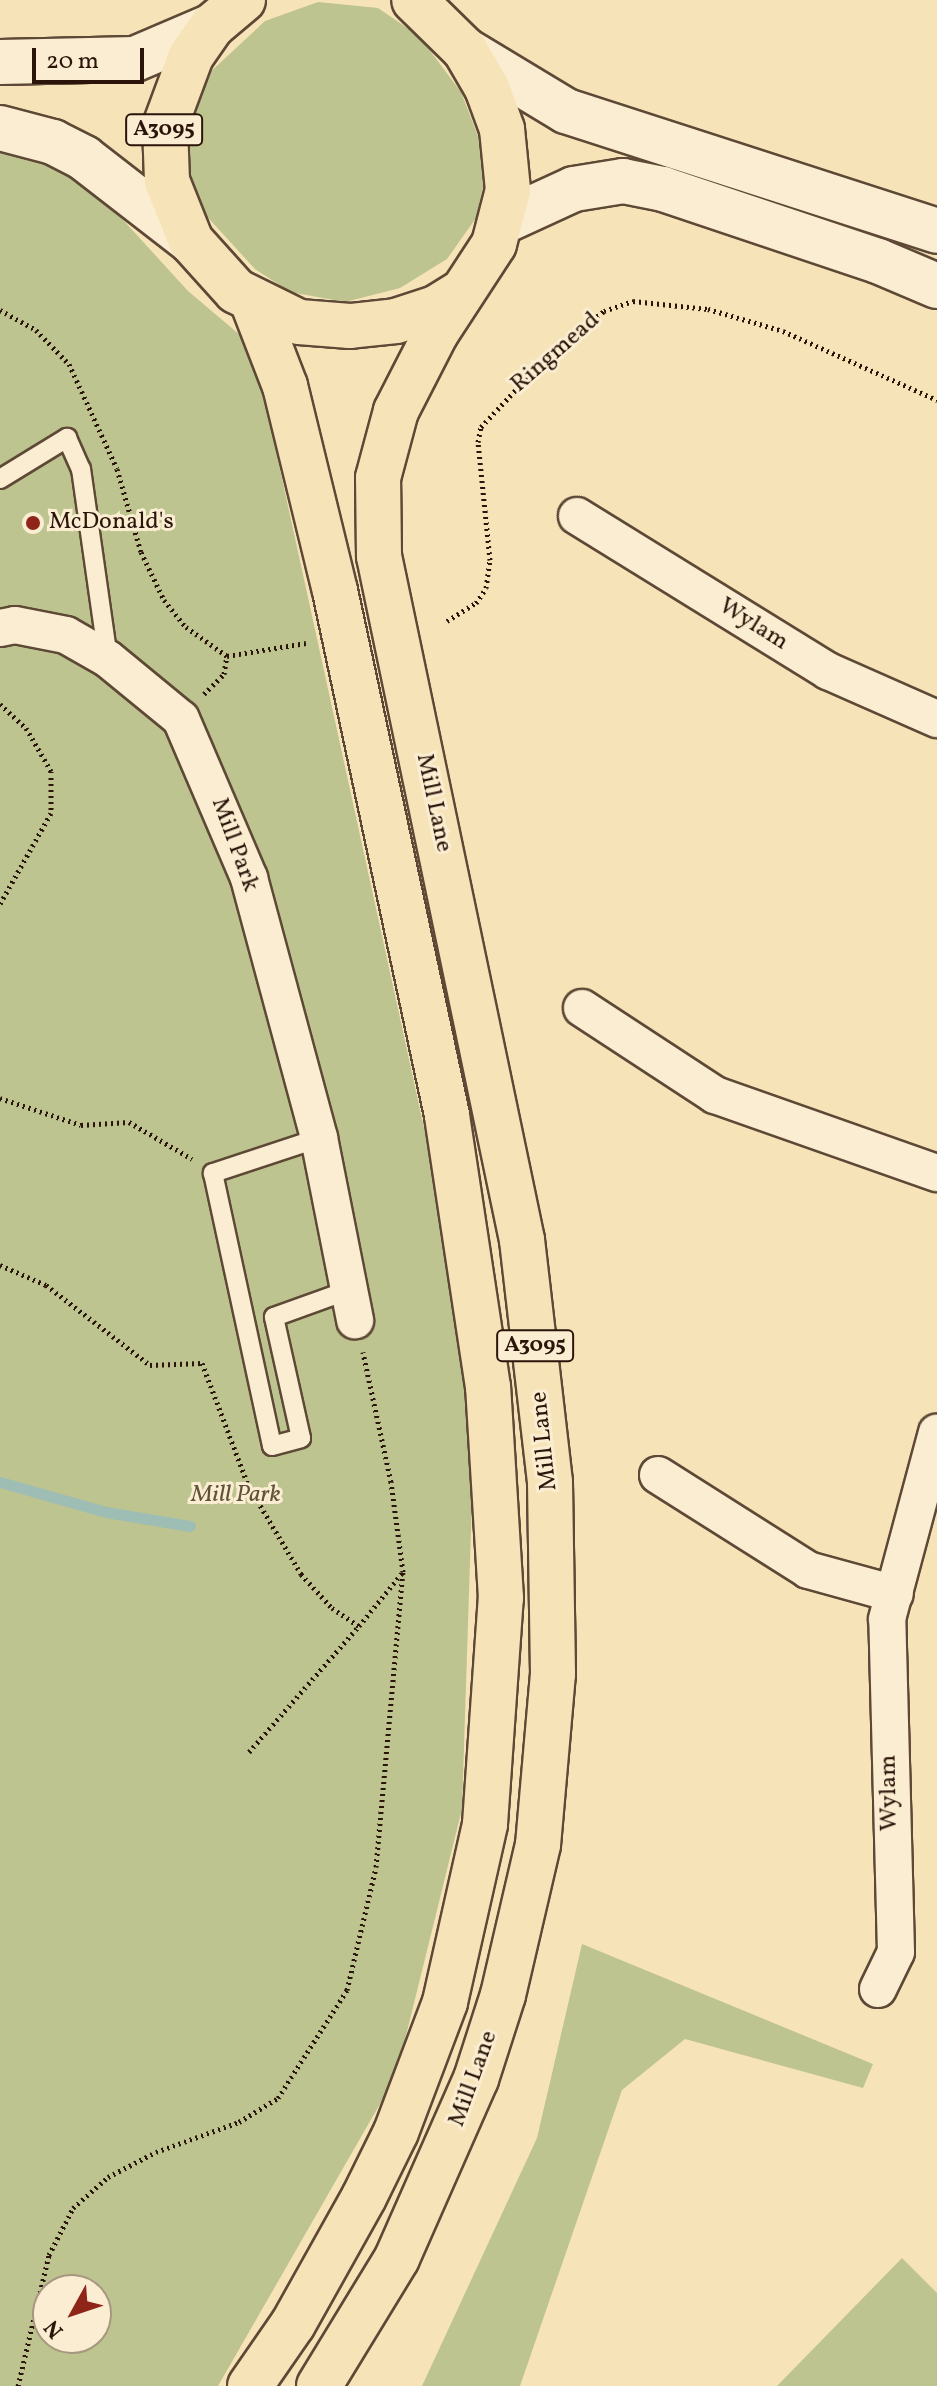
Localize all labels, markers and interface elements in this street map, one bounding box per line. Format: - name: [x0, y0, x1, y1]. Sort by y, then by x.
- scale bar: [36, 32, 148, 82]
- text: 20 m: [46, 45, 99, 79]
- road number: A3095: [124, 112, 204, 148]
- street label: Ringmead: [506, 307, 606, 399]
- place label: McDonald's: [49, 509, 174, 537]
- marker: McDonald's: [24, 514, 42, 532]
- street label: Wylam: [713, 593, 793, 657]
- street label: Mill Lane: [409, 751, 457, 855]
- street label: Mill Park: [204, 794, 264, 896]
- road number: A3095: [495, 1328, 575, 1364]
- street label: Mill Lane: [525, 1390, 565, 1492]
- park label: Mill Park: [191, 1482, 281, 1510]
- street label: Wylam: [875, 1755, 905, 1831]
- street label: Mill Lane: [443, 2027, 505, 2131]
- north arrow: [32, 2274, 112, 2354]
- text: N: [38, 2312, 72, 2345]

